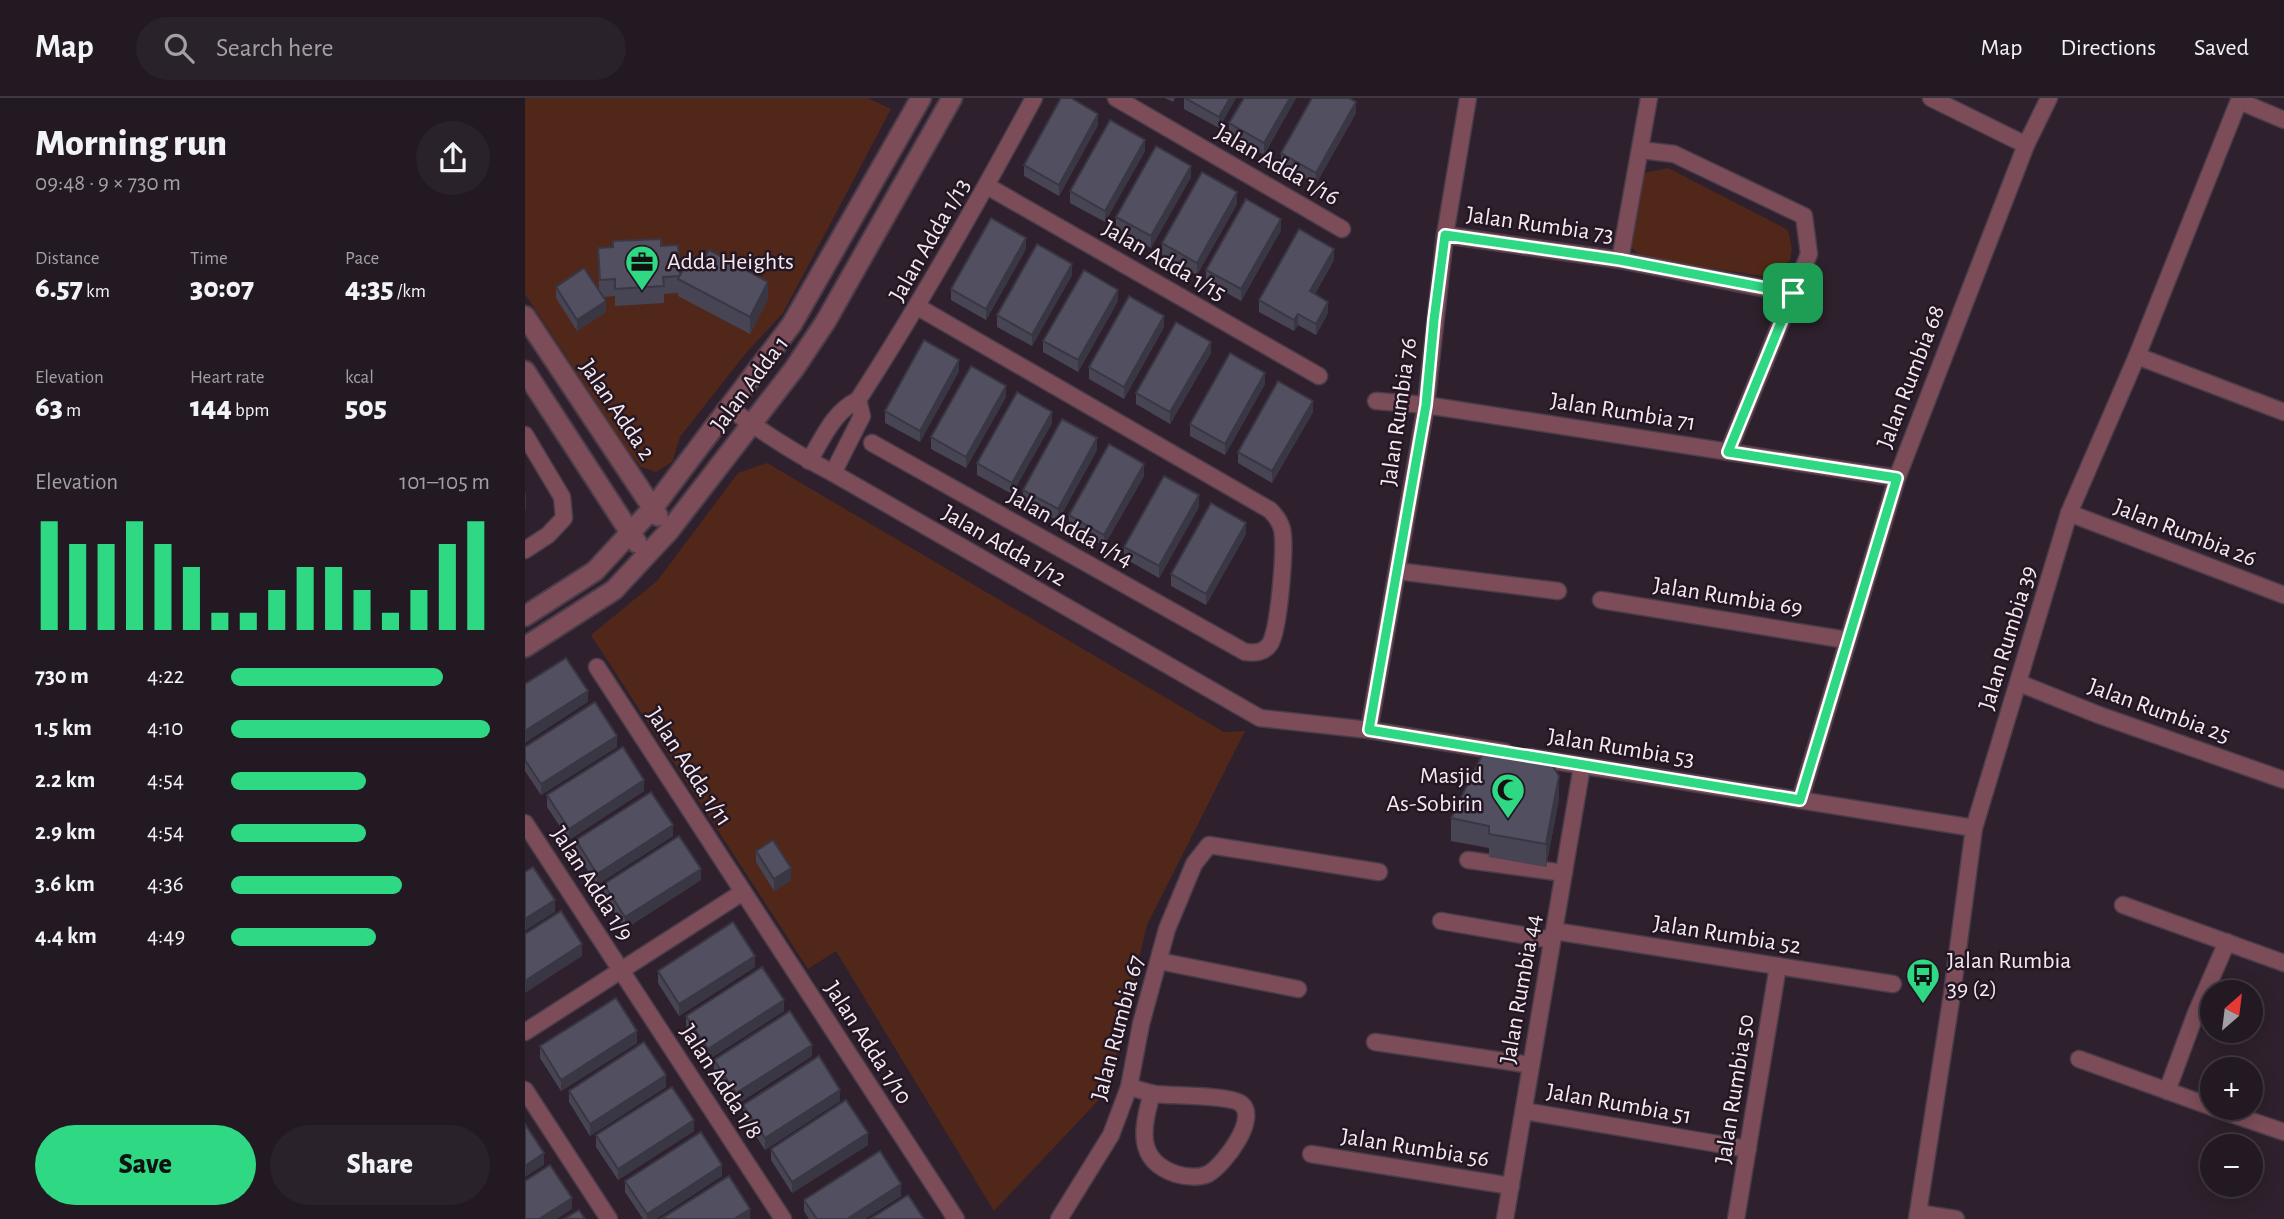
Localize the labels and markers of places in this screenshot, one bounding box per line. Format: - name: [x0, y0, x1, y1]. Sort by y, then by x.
- office icon: Adda Heights: [623, 243, 661, 292]
- place label: Adda Heights: [667, 250, 794, 274]
- pin: [1763, 263, 1823, 323]
- place label: Masjid As-Sobirin: [1386, 764, 1483, 816]
- mosque icon: Masjid As-Sobirin: [1489, 771, 1527, 820]
- place label: Jalan Rumbia 39 (2): [1947, 949, 2071, 1001]
- bus stop icon: Jalan Rumbia 39 (2): [1904, 956, 1942, 1005]

